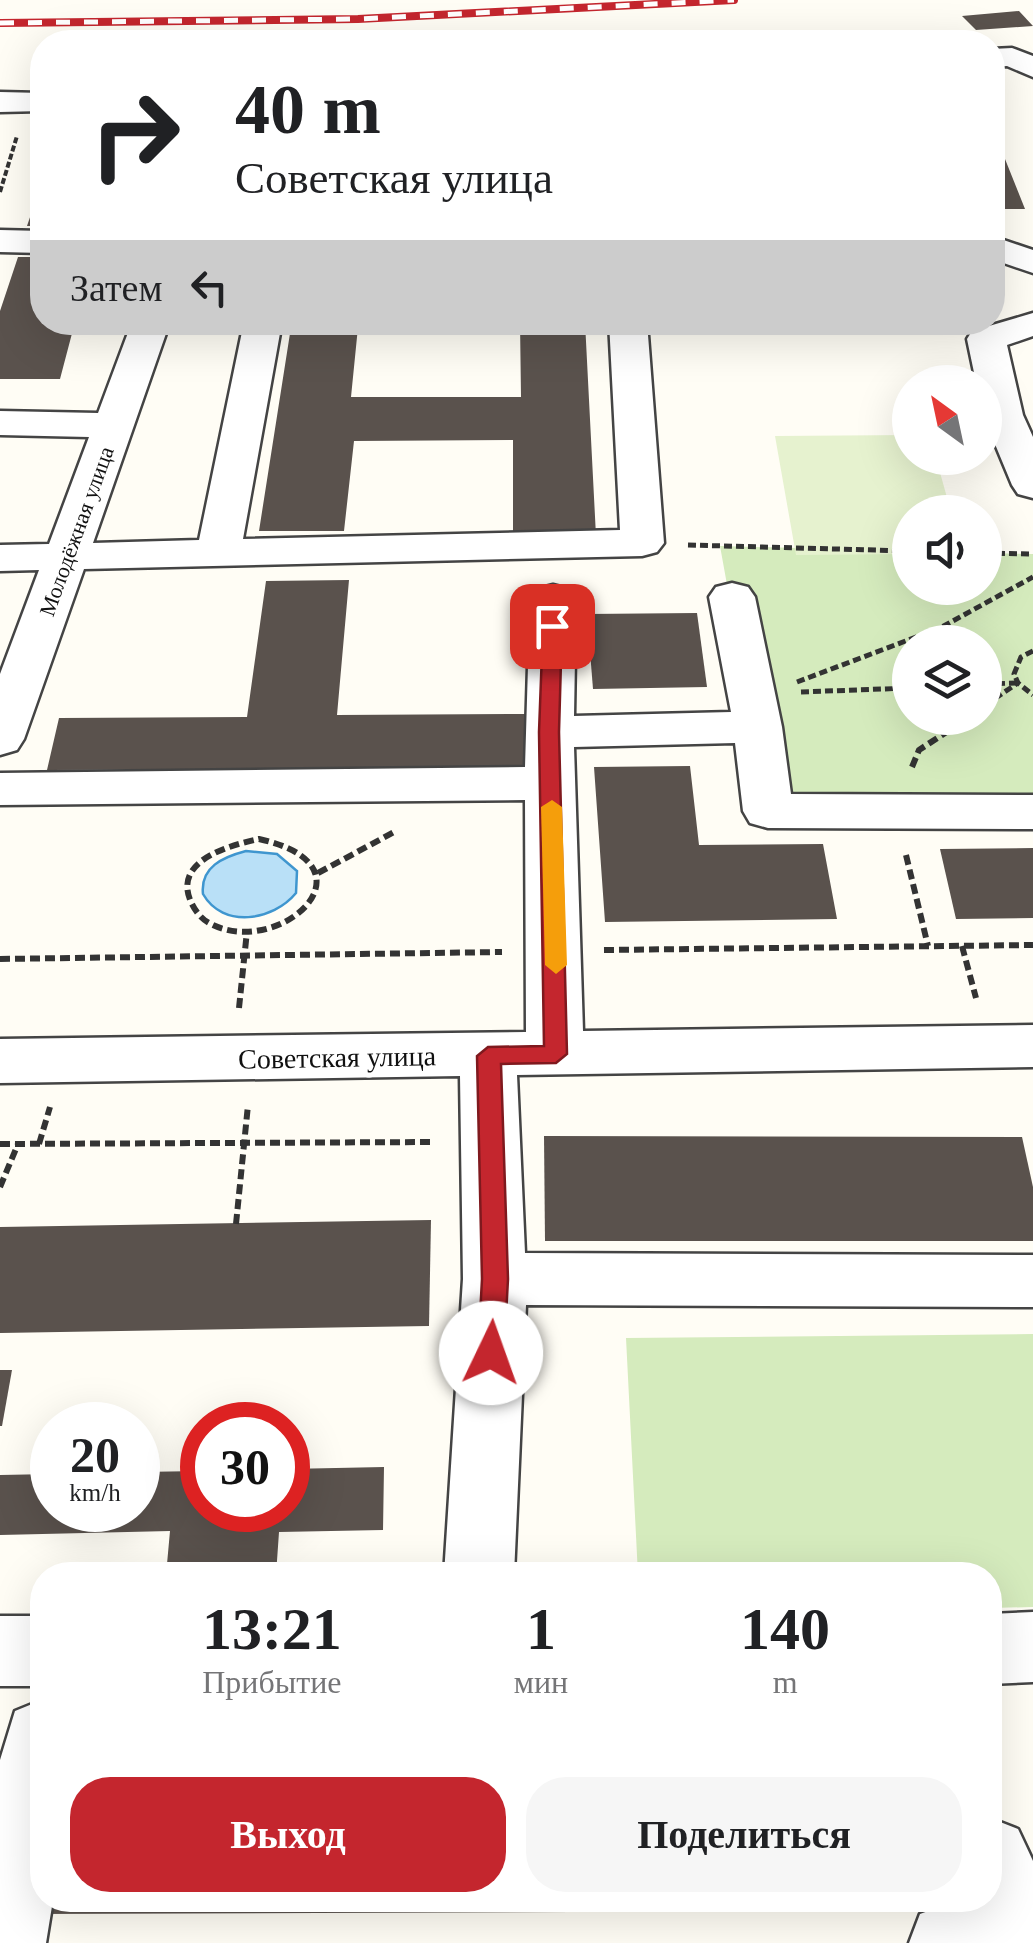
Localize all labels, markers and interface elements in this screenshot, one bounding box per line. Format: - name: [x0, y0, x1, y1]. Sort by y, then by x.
- icon: right: [70, 70, 200, 200]
- text: 40 m: [235, 71, 381, 148]
- text: Советская улица: [235, 153, 553, 203]
- icon: left: [182, 260, 237, 315]
- text: Затем: [70, 267, 162, 309]
- north arrow: [892, 365, 1002, 475]
- map controls: [892, 365, 1002, 735]
- street label: Молодёжная улица: [34, 443, 119, 619]
- button: sound: [892, 495, 1002, 605]
- pin: [510, 584, 595, 669]
- icon: arrive: [525, 599, 580, 654]
- button: layers: [892, 625, 1002, 735]
- street label: Советская улица: [238, 1040, 437, 1075]
- position arrow: [439, 1301, 543, 1405]
- speed limit sign: 30: [180, 1402, 310, 1532]
- text: 20: [70, 1427, 120, 1483]
- text: km/h: [69, 1479, 121, 1506]
- text: 13:21: [202, 1596, 342, 1662]
- text: 1: [526, 1596, 556, 1662]
- text: 140: [740, 1596, 830, 1662]
- text: Прибытие: [202, 1664, 342, 1700]
- text: мин: [514, 1664, 568, 1700]
- text: m: [773, 1664, 798, 1700]
- button: Выход: [70, 1777, 506, 1892]
- button: Поделиться: [526, 1777, 962, 1892]

